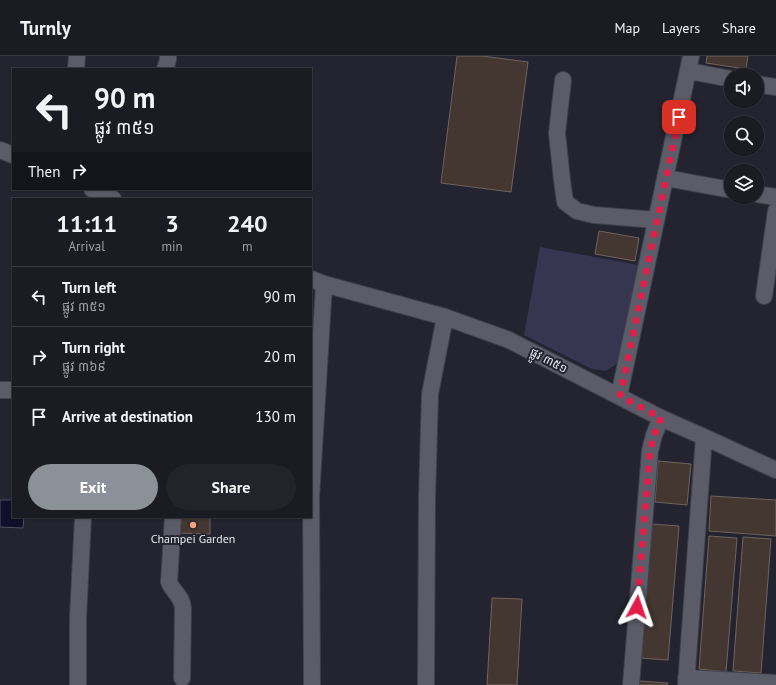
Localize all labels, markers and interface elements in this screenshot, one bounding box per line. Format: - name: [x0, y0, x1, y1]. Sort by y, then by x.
- text: Turnly: [20, 16, 71, 40]
- text: Map: [614, 19, 640, 37]
- text: Layers: [662, 19, 700, 37]
- text: Share: [722, 19, 756, 37]
- map controls: [724, 68, 764, 204]
- button: sound: [724, 68, 764, 108]
- text: 90 m: [94, 79, 155, 116]
- icon: left: [28, 84, 80, 136]
- pin: [662, 100, 696, 134]
- icon: arrive: [668, 106, 690, 128]
- text: ផ្លូវ ៣៥១: [94, 116, 154, 139]
- button: search: [724, 116, 764, 156]
- icon: right: [68, 160, 90, 182]
- text: Then: [28, 162, 60, 181]
- button: layers: [724, 164, 764, 204]
- text: 11:11: [56, 208, 117, 239]
- text: 3: [165, 208, 179, 239]
- text: 240: [227, 208, 268, 239]
- text: Arrival: [69, 238, 105, 255]
- text: min: [161, 238, 183, 255]
- text: m: [242, 238, 253, 255]
- text: Turn left: [62, 278, 116, 297]
- icon: left: [28, 286, 50, 308]
- text: 90 m: [263, 287, 296, 306]
- text: ផ្លូវ ៣៥១: [62, 298, 106, 315]
- text: Turn right: [62, 338, 125, 357]
- street label: ផ្លូវ ៣៥១: [526, 344, 570, 379]
- icon: right: [28, 346, 50, 368]
- text: 20 m: [263, 347, 296, 366]
- text: ផ្លូវ ៣៦៩: [62, 358, 106, 375]
- icon: arrive: [28, 406, 50, 428]
- text: Arrive at destination: [62, 407, 193, 426]
- text: 130 m: [255, 407, 296, 426]
- button: Exit: [28, 464, 158, 510]
- button: Share: [166, 464, 296, 510]
- marker: Champei Garden: [188, 520, 198, 530]
- place label: Champei Garden: [151, 531, 235, 546]
- position arrow: [616, 586, 658, 628]

